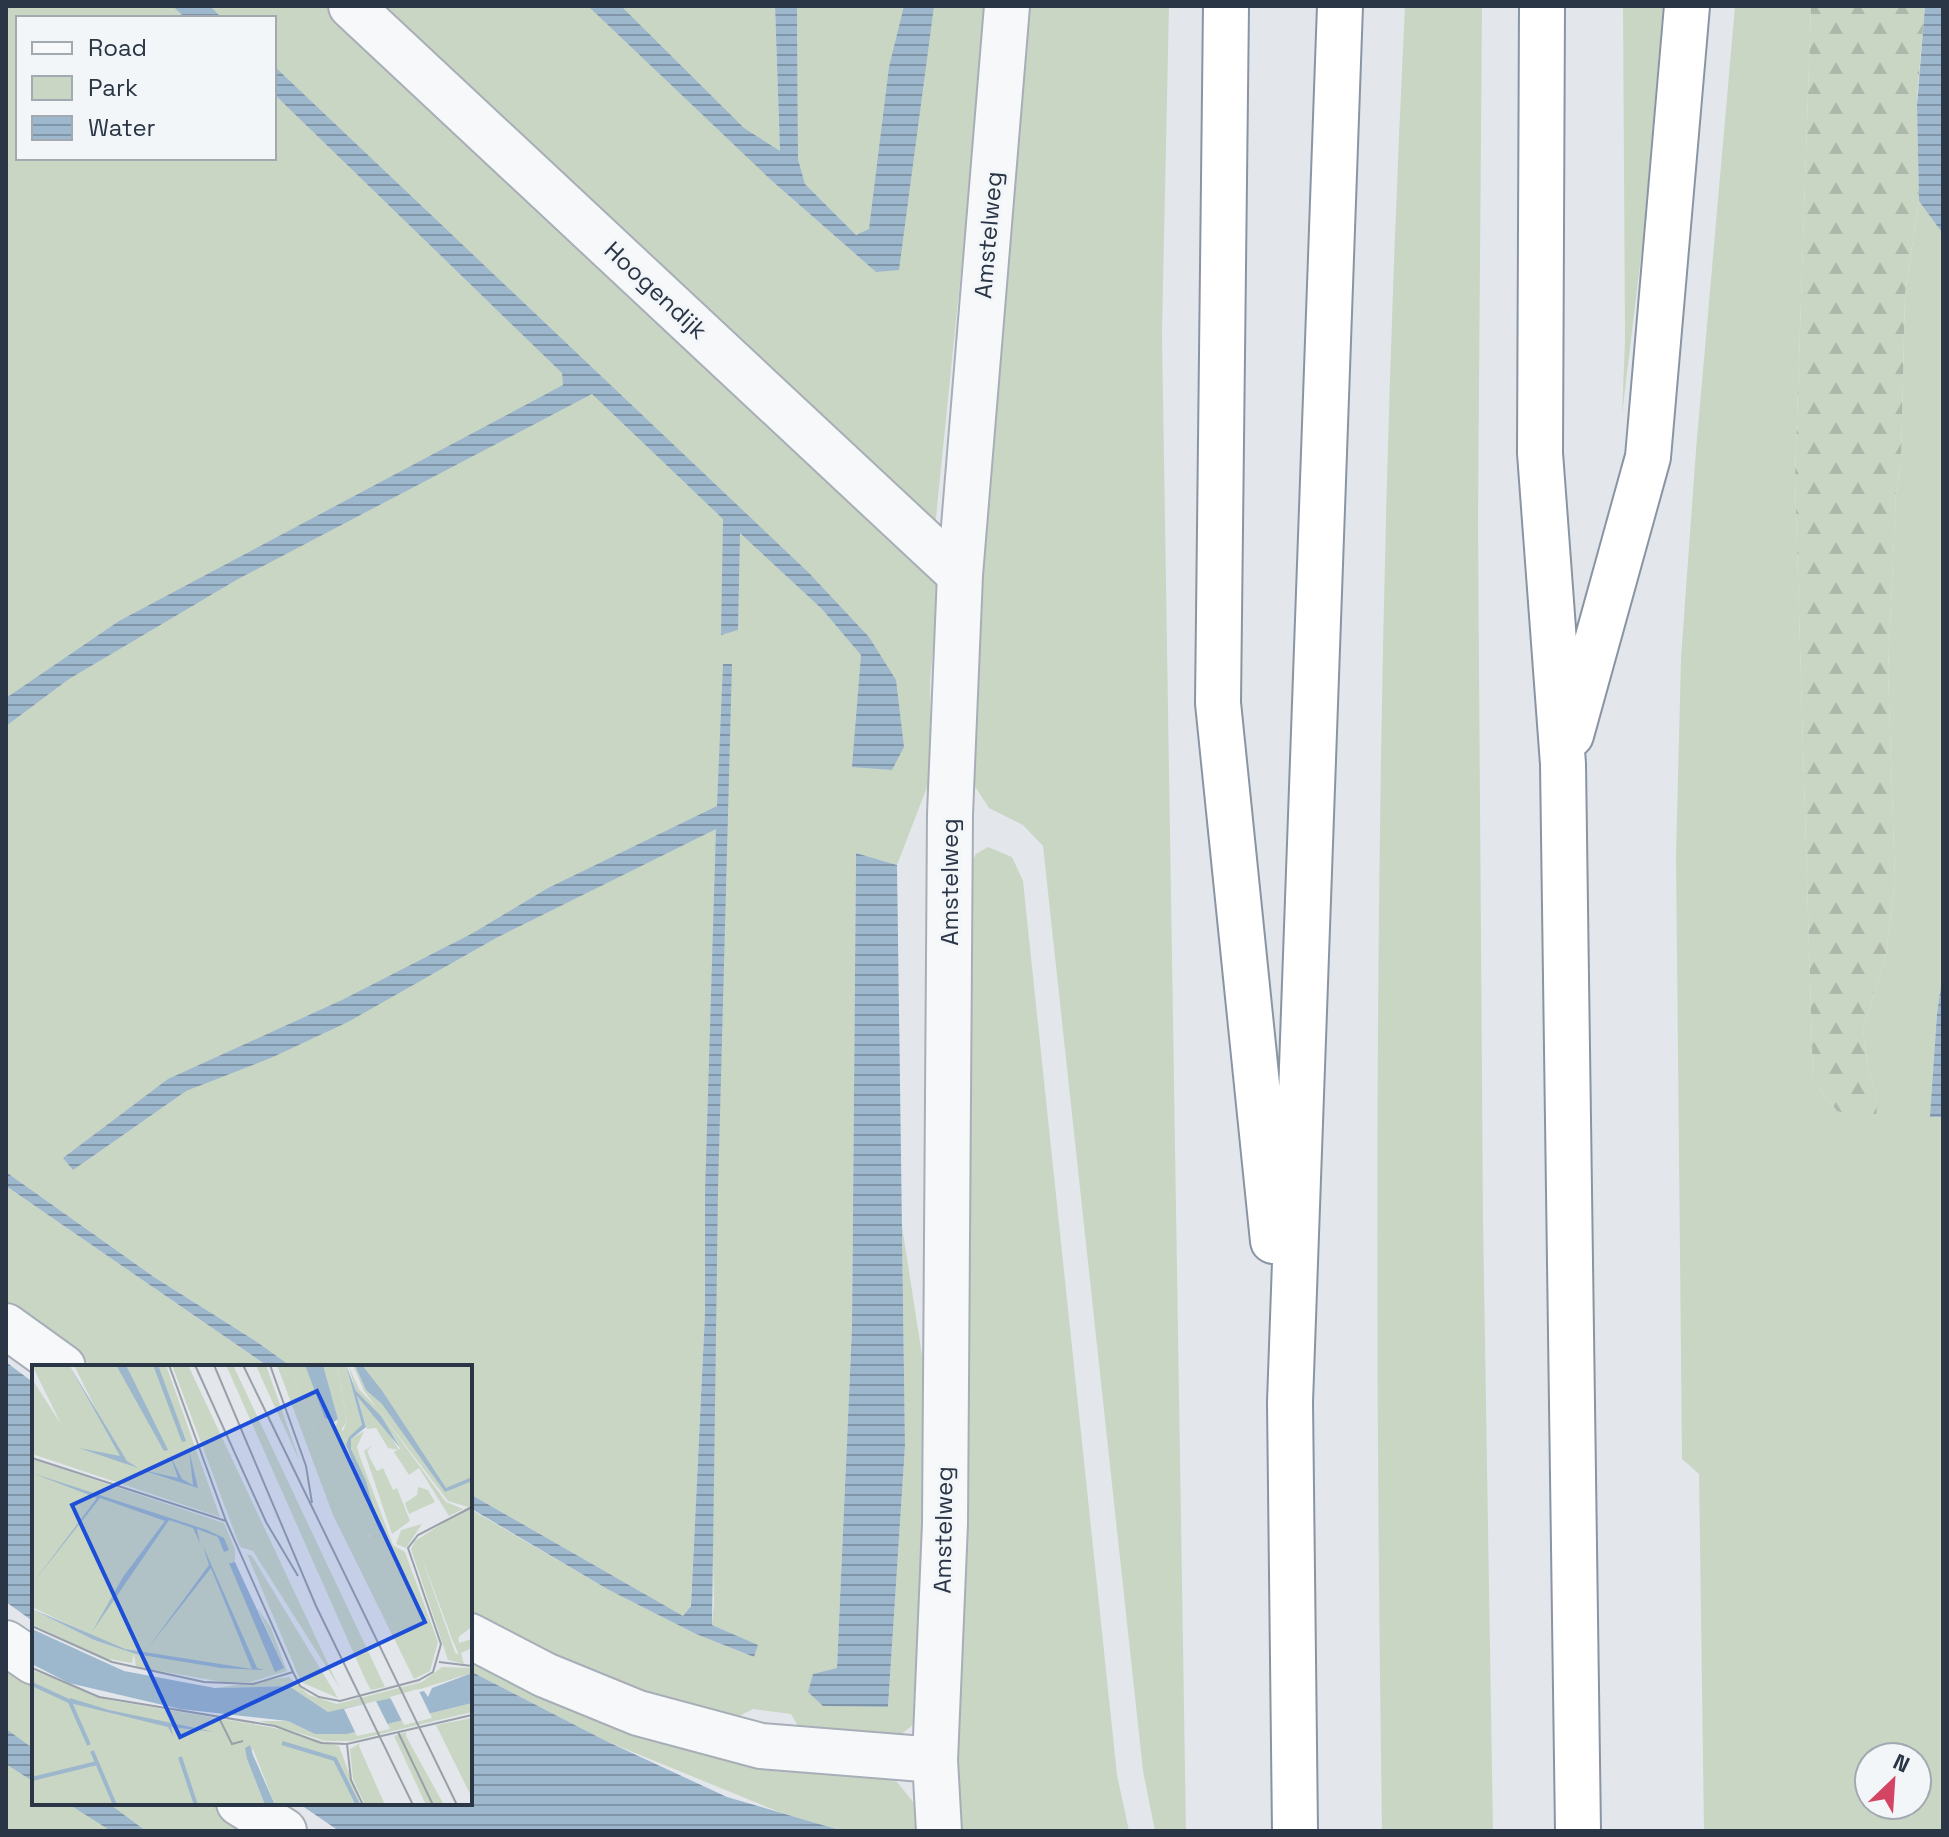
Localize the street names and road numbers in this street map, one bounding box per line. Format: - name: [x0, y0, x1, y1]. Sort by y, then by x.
- street label: Amstelweg: [967, 170, 1009, 300]
- street label: Hoogendijk: [598, 234, 714, 346]
- street label: Amstelweg: [934, 818, 965, 946]
- street label: Amstelweg: [926, 1466, 960, 1594]

